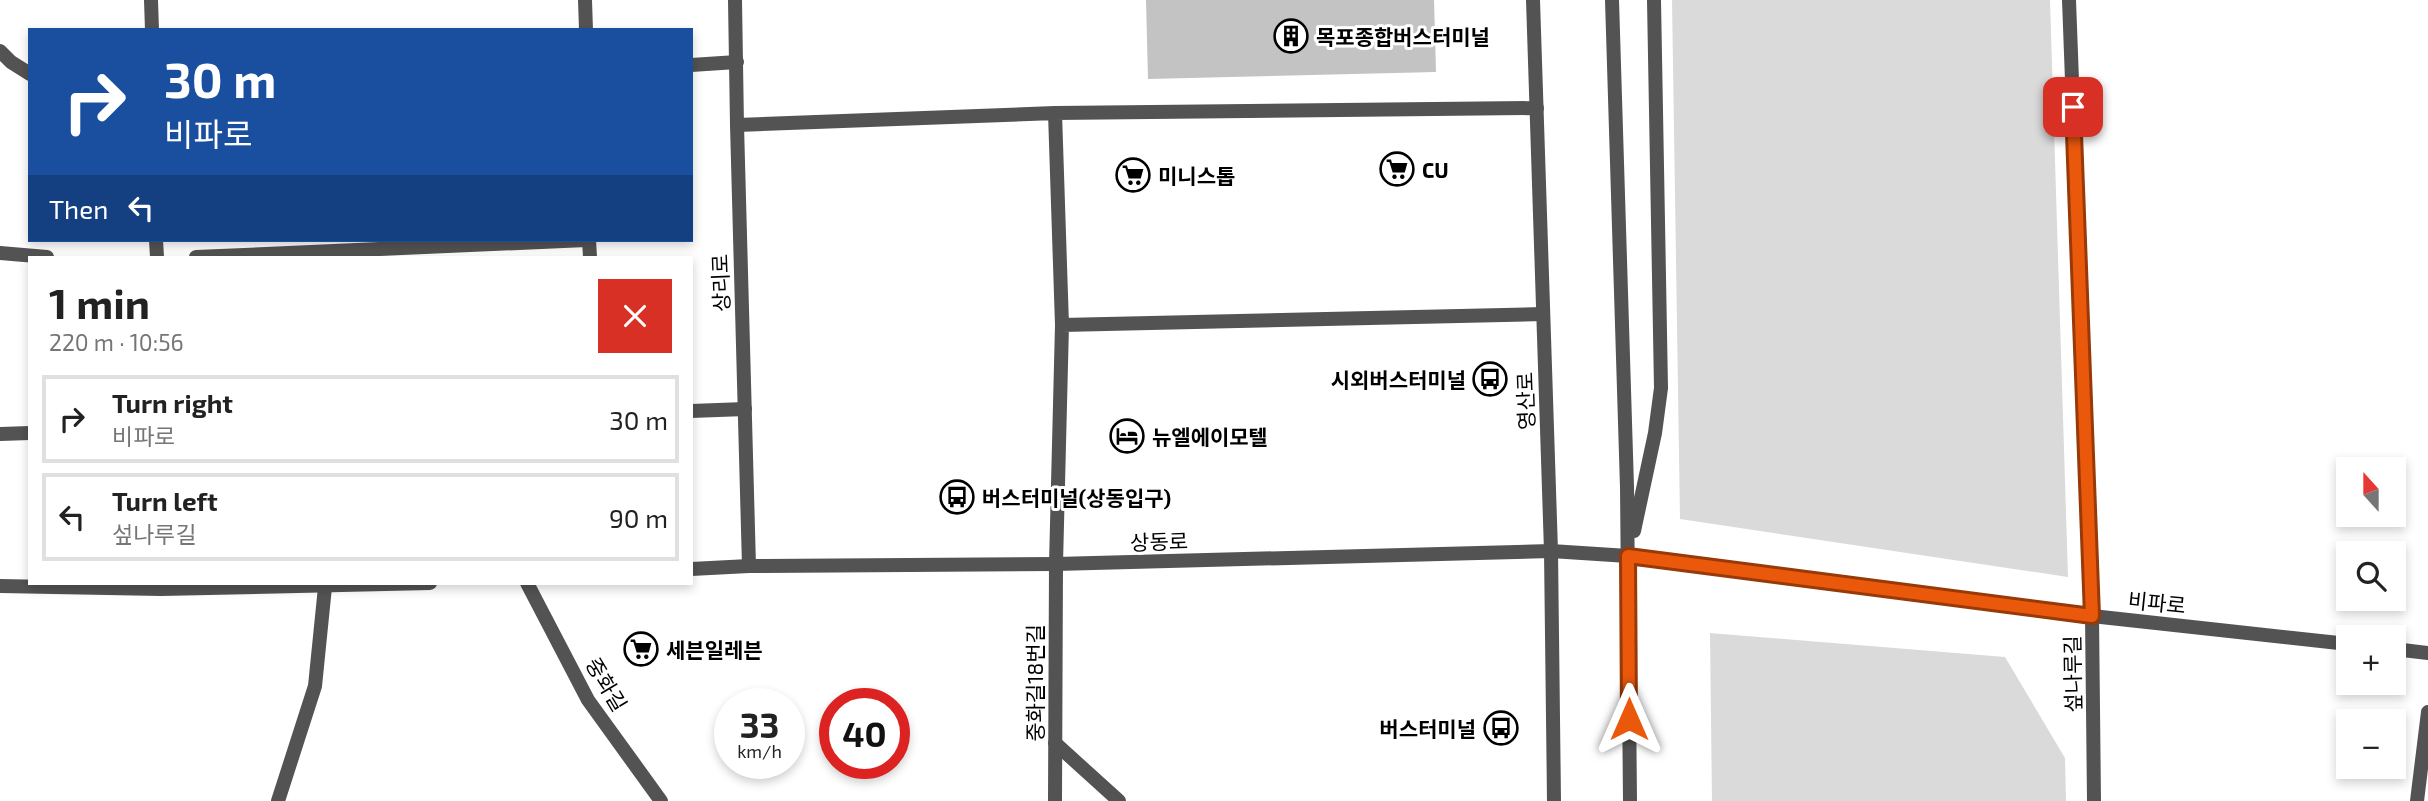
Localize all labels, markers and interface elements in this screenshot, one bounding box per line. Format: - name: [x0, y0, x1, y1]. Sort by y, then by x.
- building icon: 목포종합버스터미널: [1272, 17, 1310, 55]
- place label: 목포종합버스터미널: [1316, 24, 1490, 49]
- text: 30 m: [164, 49, 276, 108]
- icon: right: [49, 56, 140, 147]
- pin: [2043, 77, 2103, 137]
- icon: arrive: [2054, 88, 2092, 126]
- text: 비파로: [164, 114, 252, 152]
- supermarket icon: CU: [1378, 150, 1416, 188]
- supermarket icon: 미니스톱: [1114, 156, 1152, 194]
- place label: CU: [1422, 157, 1449, 182]
- place label: 미니스톱: [1158, 163, 1235, 188]
- icon: left: [122, 189, 160, 227]
- text: Then: [49, 193, 108, 224]
- street label: 상리로: [706, 254, 734, 312]
- text: 1 min: [49, 277, 150, 327]
- button: close: [598, 279, 672, 353]
- text: 220 m · 10:56: [49, 328, 184, 356]
- bus stop icon: 시외버스터미널: [1471, 360, 1509, 398]
- place label: 시외버스터미널: [1331, 367, 1466, 392]
- street label: 영산로: [1511, 372, 1539, 430]
- text: Turn right: [112, 387, 233, 418]
- icon: right: [53, 400, 91, 438]
- text: 30 m: [609, 404, 668, 435]
- hotel icon: 뉴엘에이모텔: [1108, 417, 1146, 455]
- text: 비파로: [112, 422, 175, 450]
- place label: 뉴엘에이모텔: [1152, 424, 1268, 449]
- north arrow: [2336, 457, 2406, 527]
- map controls: [2336, 457, 2406, 779]
- bus stop icon: 버스터미널(상동입구): [938, 478, 976, 516]
- text: Turn left: [112, 485, 218, 516]
- place label: 버스터미널(상동입구): [982, 485, 1171, 510]
- icon: left: [53, 498, 91, 536]
- text: 90 m: [609, 502, 668, 533]
- text: 섶나루길: [112, 520, 197, 548]
- street label: 상동로: [1130, 527, 1188, 555]
- button: search: [2336, 541, 2406, 611]
- street label: 비파로: [2127, 587, 2187, 617]
- street label: 중화길18번길: [1022, 624, 1047, 742]
- button: +: [2336, 625, 2406, 695]
- supermarket icon: 세븐일레븐: [622, 630, 660, 668]
- street label: 섶나루길: [2059, 635, 2085, 713]
- place label: 세븐일레븐: [666, 637, 763, 662]
- street label: 중화길: [581, 653, 633, 715]
- position arrow: [1592, 682, 1666, 756]
- speed limit sign: 40: [819, 688, 910, 779]
- text: 33: [740, 703, 779, 745]
- bus stop icon: 버스터미널: [1482, 709, 1520, 747]
- button: −: [2336, 709, 2406, 779]
- place label: 버스터미널: [1379, 716, 1476, 741]
- text: km/h: [737, 740, 782, 762]

